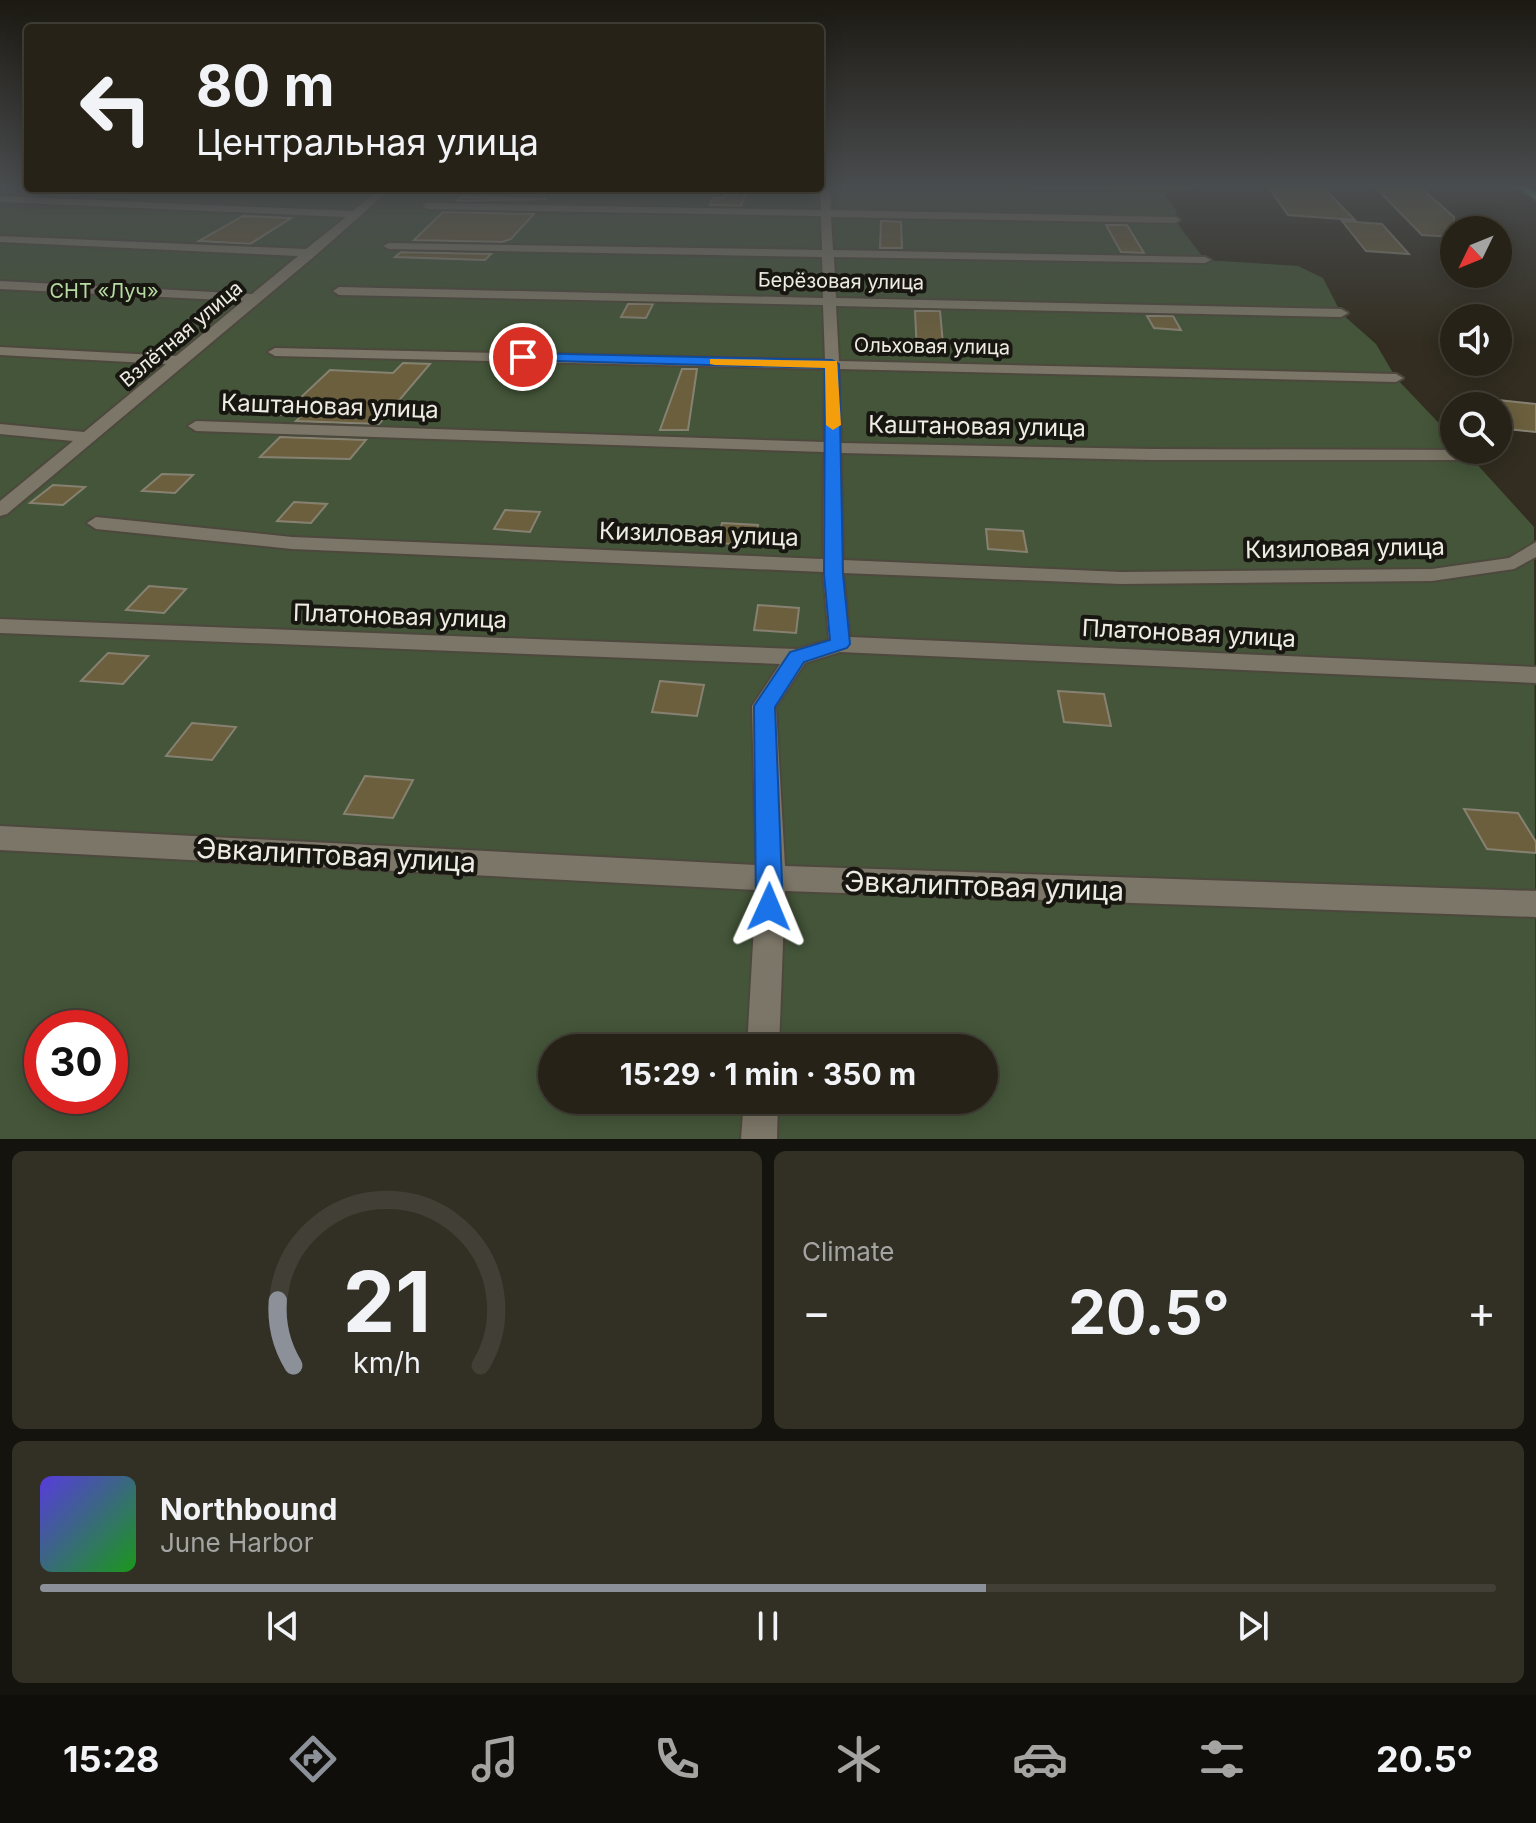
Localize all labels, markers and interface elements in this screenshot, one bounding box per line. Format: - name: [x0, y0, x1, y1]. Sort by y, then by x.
- text: 80 m: [196, 52, 335, 120]
- icon: left: [64, 56, 168, 160]
- text: Центральная улица: [196, 120, 539, 164]
- north arrow: [1440, 216, 1512, 288]
- map controls: [1440, 216, 1512, 464]
- street label: Берёзовая улица: [758, 268, 924, 294]
- street label: Взлётная улица: [115, 276, 247, 392]
- park label: СНТ «Луч»: [49, 279, 159, 303]
- button: sound: [1440, 304, 1512, 376]
- pin: [489, 323, 557, 391]
- street label: Ольховая улица: [854, 333, 1010, 359]
- icon: arrive: [501, 335, 545, 379]
- street label: Каштановая улица: [221, 388, 439, 424]
- button: search: [1440, 392, 1512, 464]
- street label: Каштановая улица: [868, 410, 1086, 442]
- street label: Кизиловая улица: [599, 516, 799, 552]
- street label: Кизиловая улица: [1245, 532, 1445, 564]
- street label: Платоновая улица: [292, 598, 508, 634]
- street label: Платоновая улица: [1081, 613, 1297, 653]
- street label: Эвкалиптовая улица: [195, 831, 477, 879]
- street label: Эвкалиптовая улица: [843, 864, 1125, 908]
- position arrow: [727, 865, 811, 949]
- speed limit sign: 30: [24, 1010, 128, 1114]
- text: 15:29 · 1 min · 350 m: [620, 1056, 916, 1092]
- text: Climate: [802, 1236, 894, 1267]
- text: 21: [343, 1251, 431, 1352]
- text: 20.5°: [1068, 1276, 1230, 1348]
- text: −: [802, 1285, 831, 1339]
- text: +: [1467, 1285, 1496, 1339]
- text: km/h: [353, 1345, 421, 1380]
- text: Northbound: [160, 1491, 337, 1527]
- text: June Harbor: [160, 1527, 313, 1558]
- icon: previous: [261, 1604, 305, 1648]
- icon: pause: [746, 1604, 790, 1648]
- icon: next: [1231, 1604, 1275, 1648]
- icon: directions: [285, 1731, 341, 1787]
- icon: music: [467, 1731, 523, 1787]
- icon: phone: [649, 1731, 705, 1787]
- icon: climate: [831, 1731, 887, 1787]
- icon: car: [1012, 1731, 1068, 1787]
- icon: filters: [1194, 1731, 1250, 1787]
- text: 15:28: [63, 1737, 160, 1781]
- text: 20.5°: [1376, 1737, 1473, 1781]

